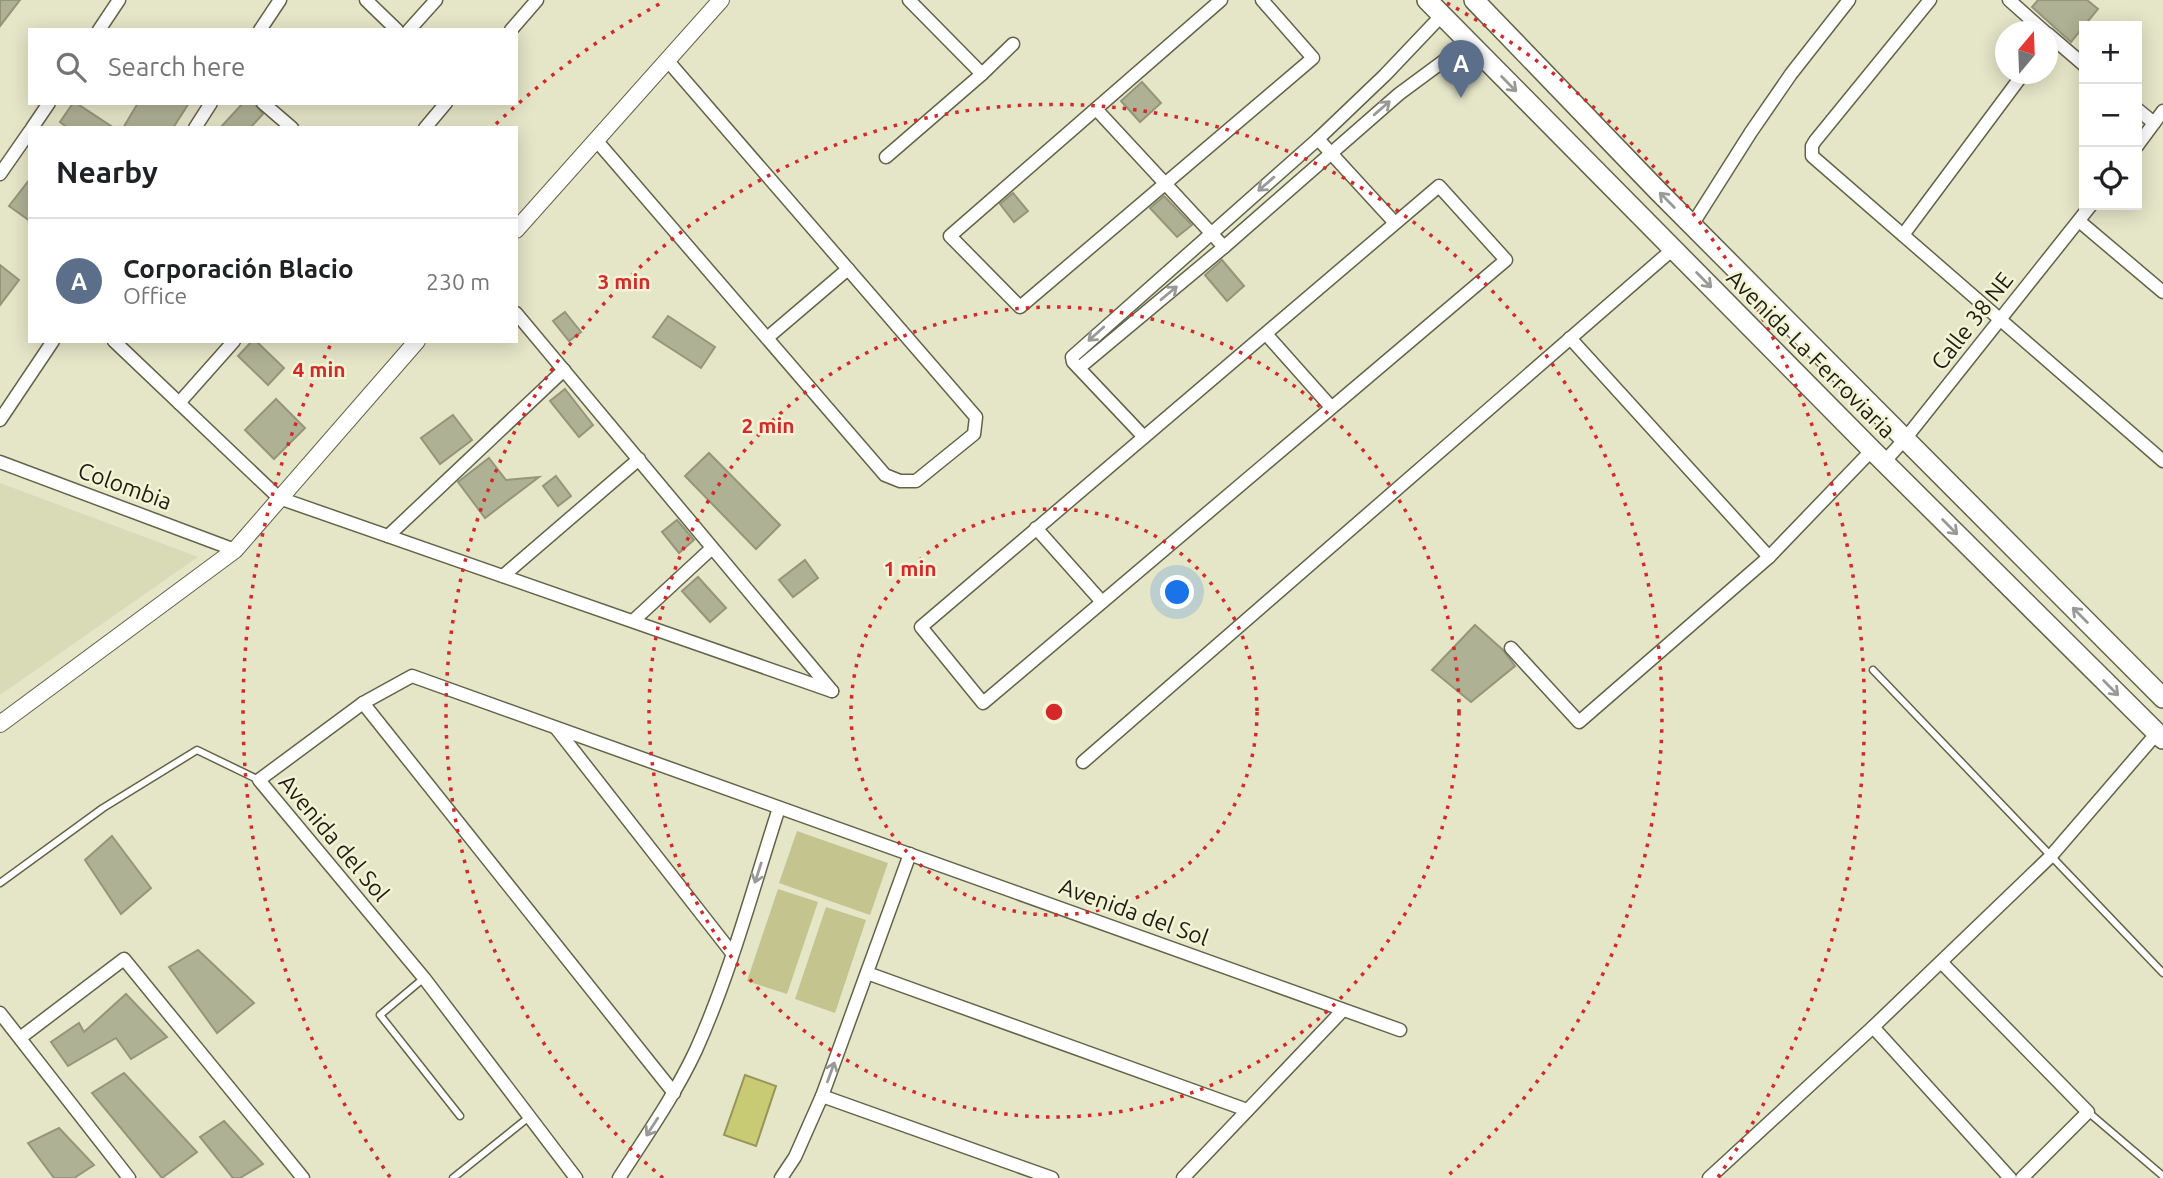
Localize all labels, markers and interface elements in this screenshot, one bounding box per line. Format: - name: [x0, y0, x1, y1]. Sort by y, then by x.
- north arrow: [1995, 21, 2058, 84]
- map controls: [2079, 21, 2142, 210]
- button: +: [2079, 21, 2142, 84]
- search box: [28, 28, 518, 105]
- pin: A: [1438, 40, 1484, 98]
- icon: search: [52, 48, 90, 86]
- text: Search here: [108, 52, 245, 81]
- one-way arrow: [1501, 75, 1518, 92]
- button: −: [2079, 84, 2142, 147]
- one-way arrow: [1373, 100, 1391, 116]
- button: locate: [2079, 147, 2142, 210]
- text: Nearby: [56, 155, 158, 189]
- one-way arrow: [1258, 176, 1276, 192]
- one-way arrow: [1658, 192, 1675, 209]
- text: Corporación Blacio: [123, 254, 354, 283]
- street label: Avenida La Ferroviaria: [1722, 265, 1900, 443]
- street label: Calle 38 NE: [1926, 267, 2017, 374]
- text: A: [71, 269, 87, 294]
- text: 230 m: [426, 269, 490, 294]
- text: 3 min: [597, 269, 651, 293]
- one-way arrow: [1695, 272, 1712, 289]
- text: Office: [123, 283, 187, 308]
- one-way arrow: [1160, 285, 1178, 301]
- one-way arrow: [1087, 326, 1105, 342]
- text: 4 min: [292, 357, 346, 381]
- text: 2 min: [741, 413, 795, 437]
- street label: Colombia: [75, 457, 175, 514]
- one-way arrow: [1941, 519, 1958, 536]
- text: 1 min: [883, 556, 937, 580]
- your location: [1160, 575, 1194, 609]
- one-way arrow: [2072, 606, 2089, 623]
- one-way arrow: [2103, 679, 2120, 696]
- centre of rings: [1042, 700, 1066, 724]
- street label: Avenida del Sol: [274, 770, 394, 906]
- one-way arrow: [751, 861, 764, 883]
- street label: Avenida del Sol: [1056, 873, 1212, 950]
- one-way arrow: [825, 1062, 838, 1084]
- one-way arrow: [645, 1117, 660, 1136]

